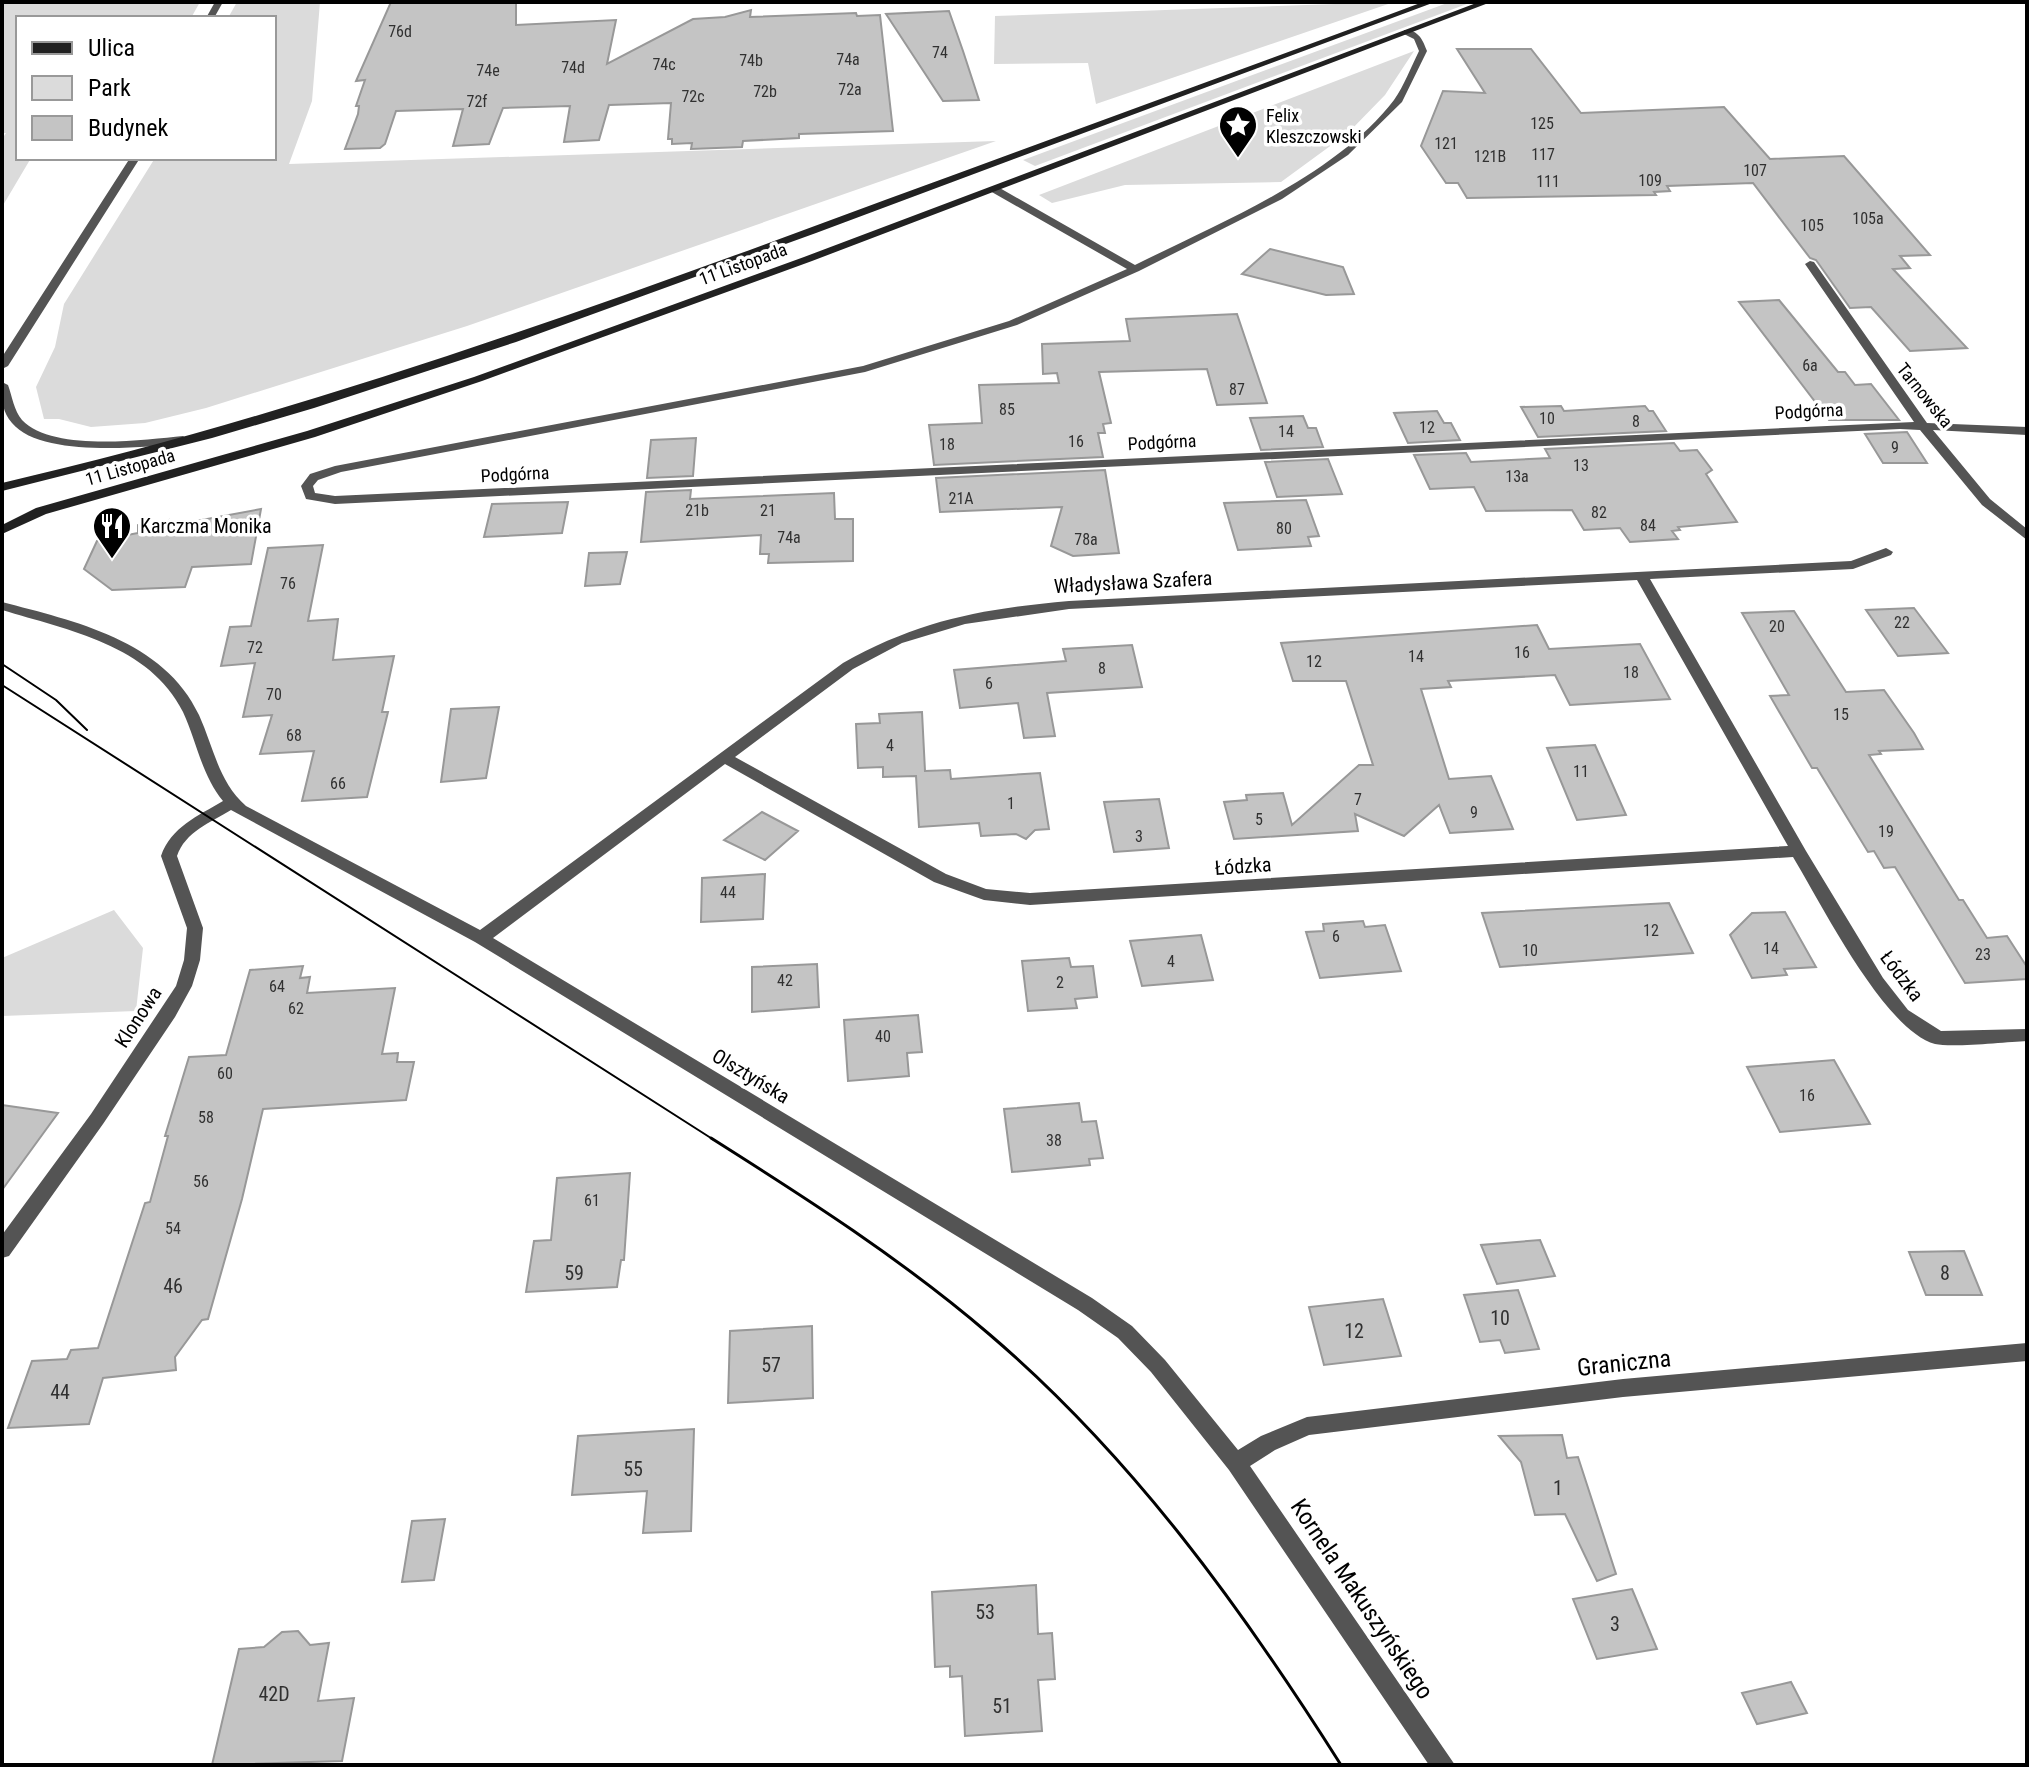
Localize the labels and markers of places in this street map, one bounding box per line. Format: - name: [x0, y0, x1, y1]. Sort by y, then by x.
- place icon: Felix Kleszczowski: [1217, 104, 1259, 159]
- place label: Felix Kleszczowski: [1266, 105, 1362, 147]
- restaurant icon: Karczma Monika: [91, 505, 133, 560]
- place label: Karczma Monika: [140, 514, 272, 538]

